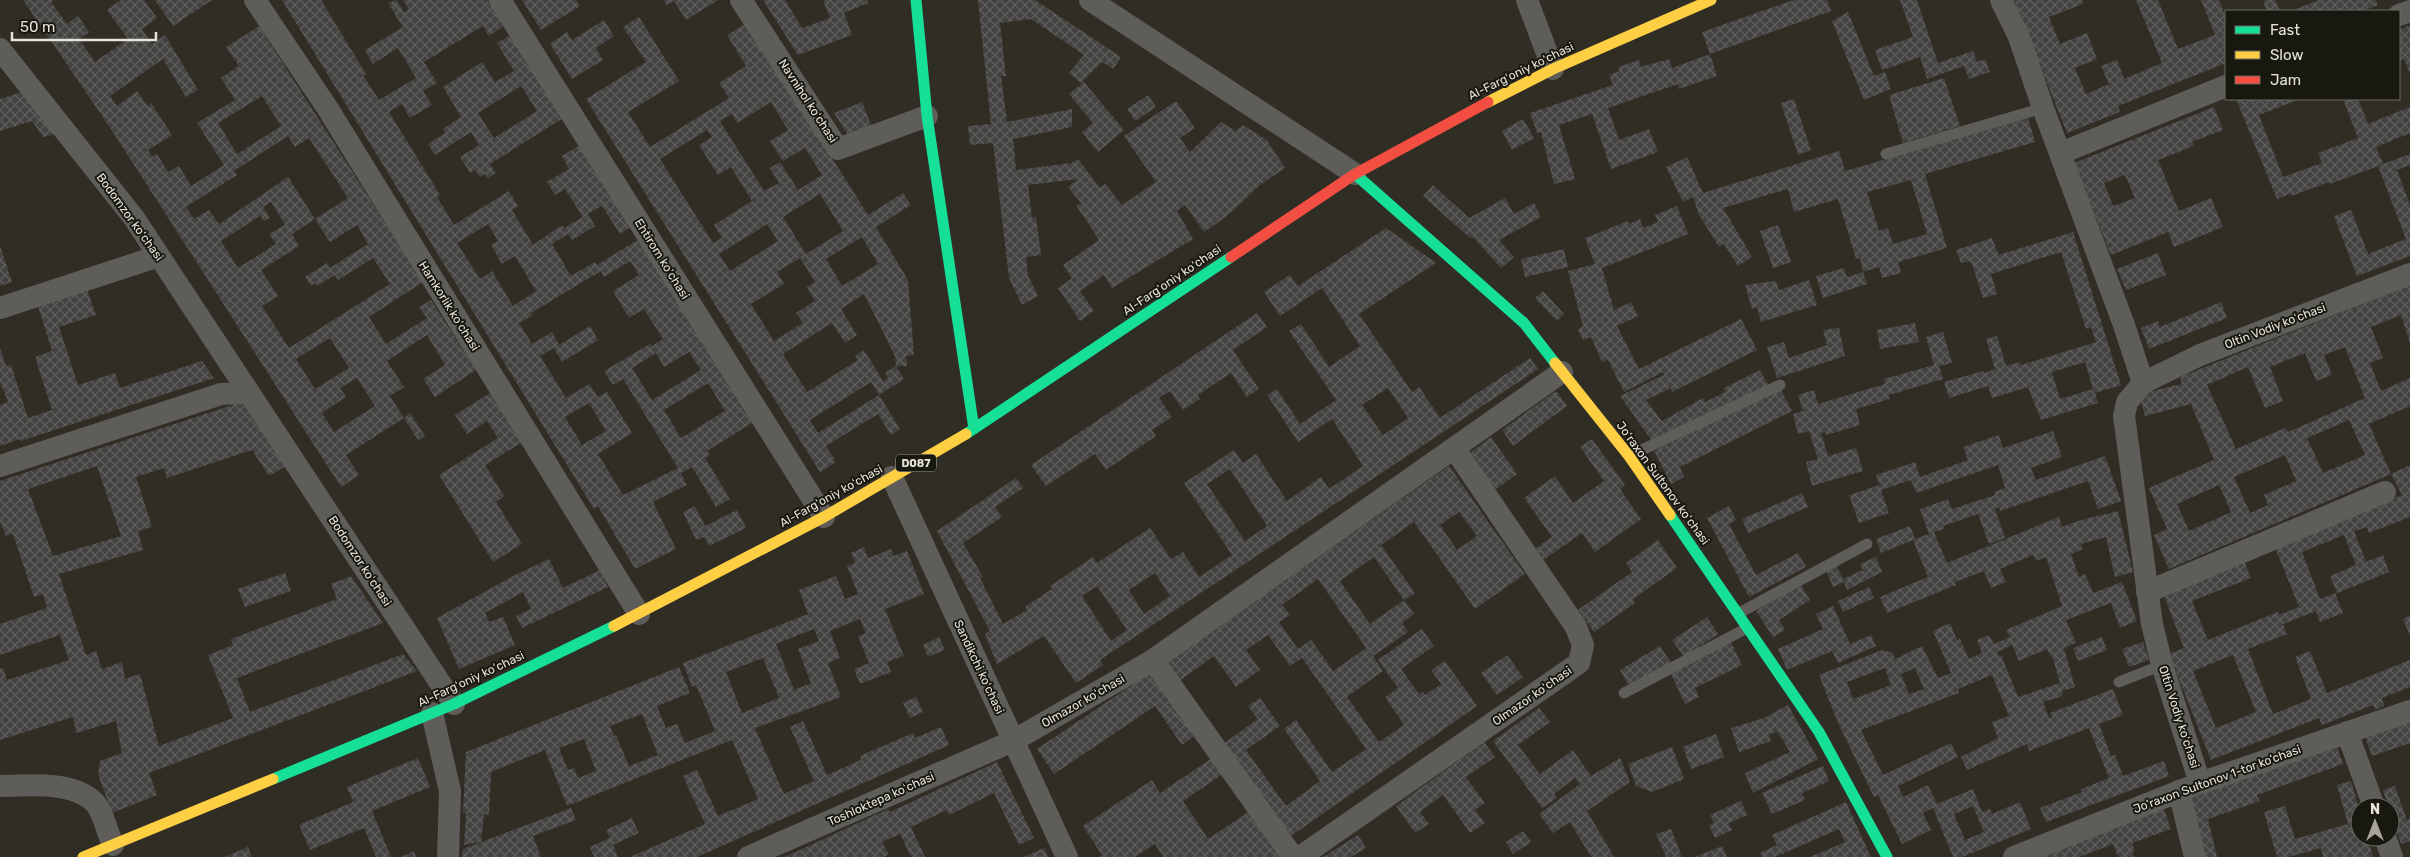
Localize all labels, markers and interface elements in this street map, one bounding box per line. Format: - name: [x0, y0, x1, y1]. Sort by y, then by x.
- scale bar: [12, 10, 156, 42]
- legend: [2225, 10, 2400, 100]
- text: 50 m: [20, 18, 55, 36]
- text: Fast: [2270, 21, 2300, 39]
- street label: Al-Fargʻoniy koʻchasi: [1466, 39, 1576, 103]
- text: Slow: [2270, 46, 2303, 64]
- street label: Navnihol koʻchasi: [776, 57, 840, 145]
- text: Jam: [2270, 71, 2301, 89]
- street label: Bodomzor koʻchasi: [94, 171, 167, 264]
- street label: Ehtirom koʻchasi: [632, 216, 692, 302]
- street label: Al-Fargʻoniy koʻchasi: [1120, 242, 1224, 318]
- street label: Hamkorlik koʻchasi: [416, 259, 482, 353]
- street label: Oltin Vodiy koʻchasi: [2223, 300, 2328, 352]
- street label: Joʻraxon Sultonov koʻchasi: [1614, 419, 1713, 547]
- road number: D087: [896, 454, 936, 472]
- street label: Al-Fargʻoniy koʻchasi: [777, 462, 885, 530]
- street label: Bodomzor koʻchasi: [326, 513, 394, 609]
- street label: Sandikchi koʻchasi: [951, 618, 1007, 716]
- street label: Al-Fargʻoniy koʻchasi: [416, 648, 526, 710]
- street label: Olmazor koʻchasi: [1490, 663, 1574, 729]
- street label: Oltin Vodiy koʻchasi: [2156, 664, 2202, 770]
- street label: Olmazor koʻchasi: [1039, 672, 1127, 730]
- street label: Jo‘raxon Sultonov 1-tor ko‘chasi: [2131, 742, 2303, 816]
- street label: Toshloktepa koʻchasi: [825, 769, 937, 829]
- north arrow: [2350, 797, 2400, 847]
- text: N: [2370, 801, 2380, 818]

